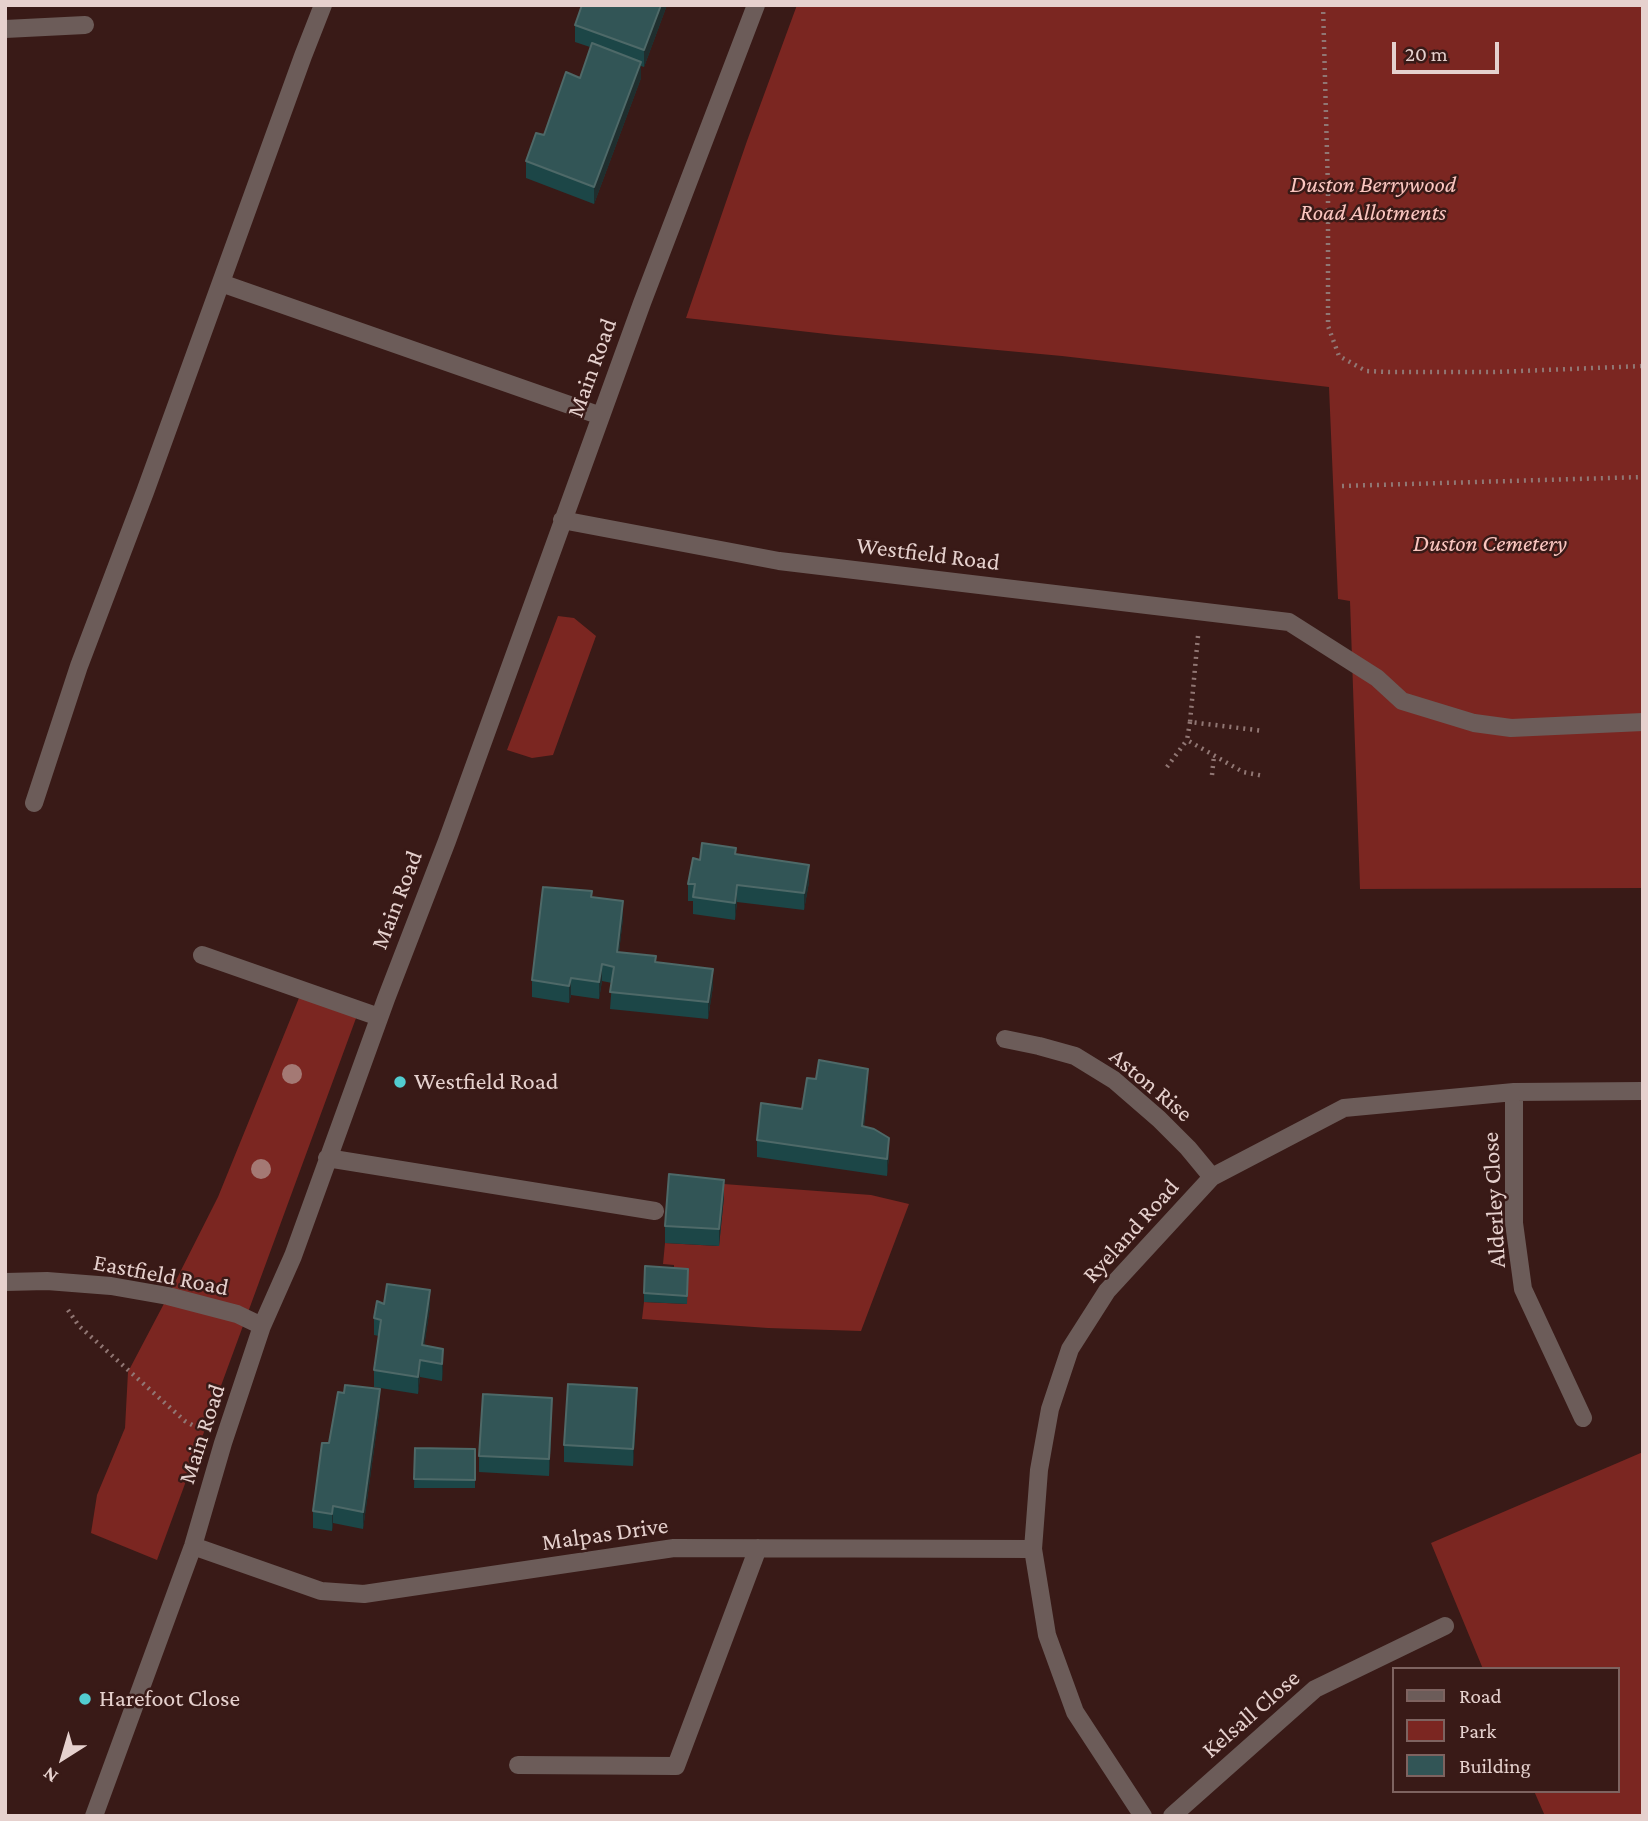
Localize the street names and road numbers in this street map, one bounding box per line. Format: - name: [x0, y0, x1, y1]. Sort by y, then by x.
- street label: Main Road: [561, 315, 623, 421]
- street label: Westfield Road: [855, 531, 1001, 577]
- street label: Main Road: [365, 847, 429, 953]
- street label: Aston Rise: [1104, 1042, 1198, 1128]
- street label: Alderley Close: [1476, 1131, 1512, 1269]
- street label: Ryeland Road: [1077, 1173, 1185, 1289]
- street label: Eastfield Road: [91, 1248, 231, 1302]
- street label: Main Road: [172, 1380, 232, 1488]
- street label: Malpas Drive: [540, 1511, 670, 1557]
- street label: Kelsall Close: [1196, 1664, 1306, 1764]

